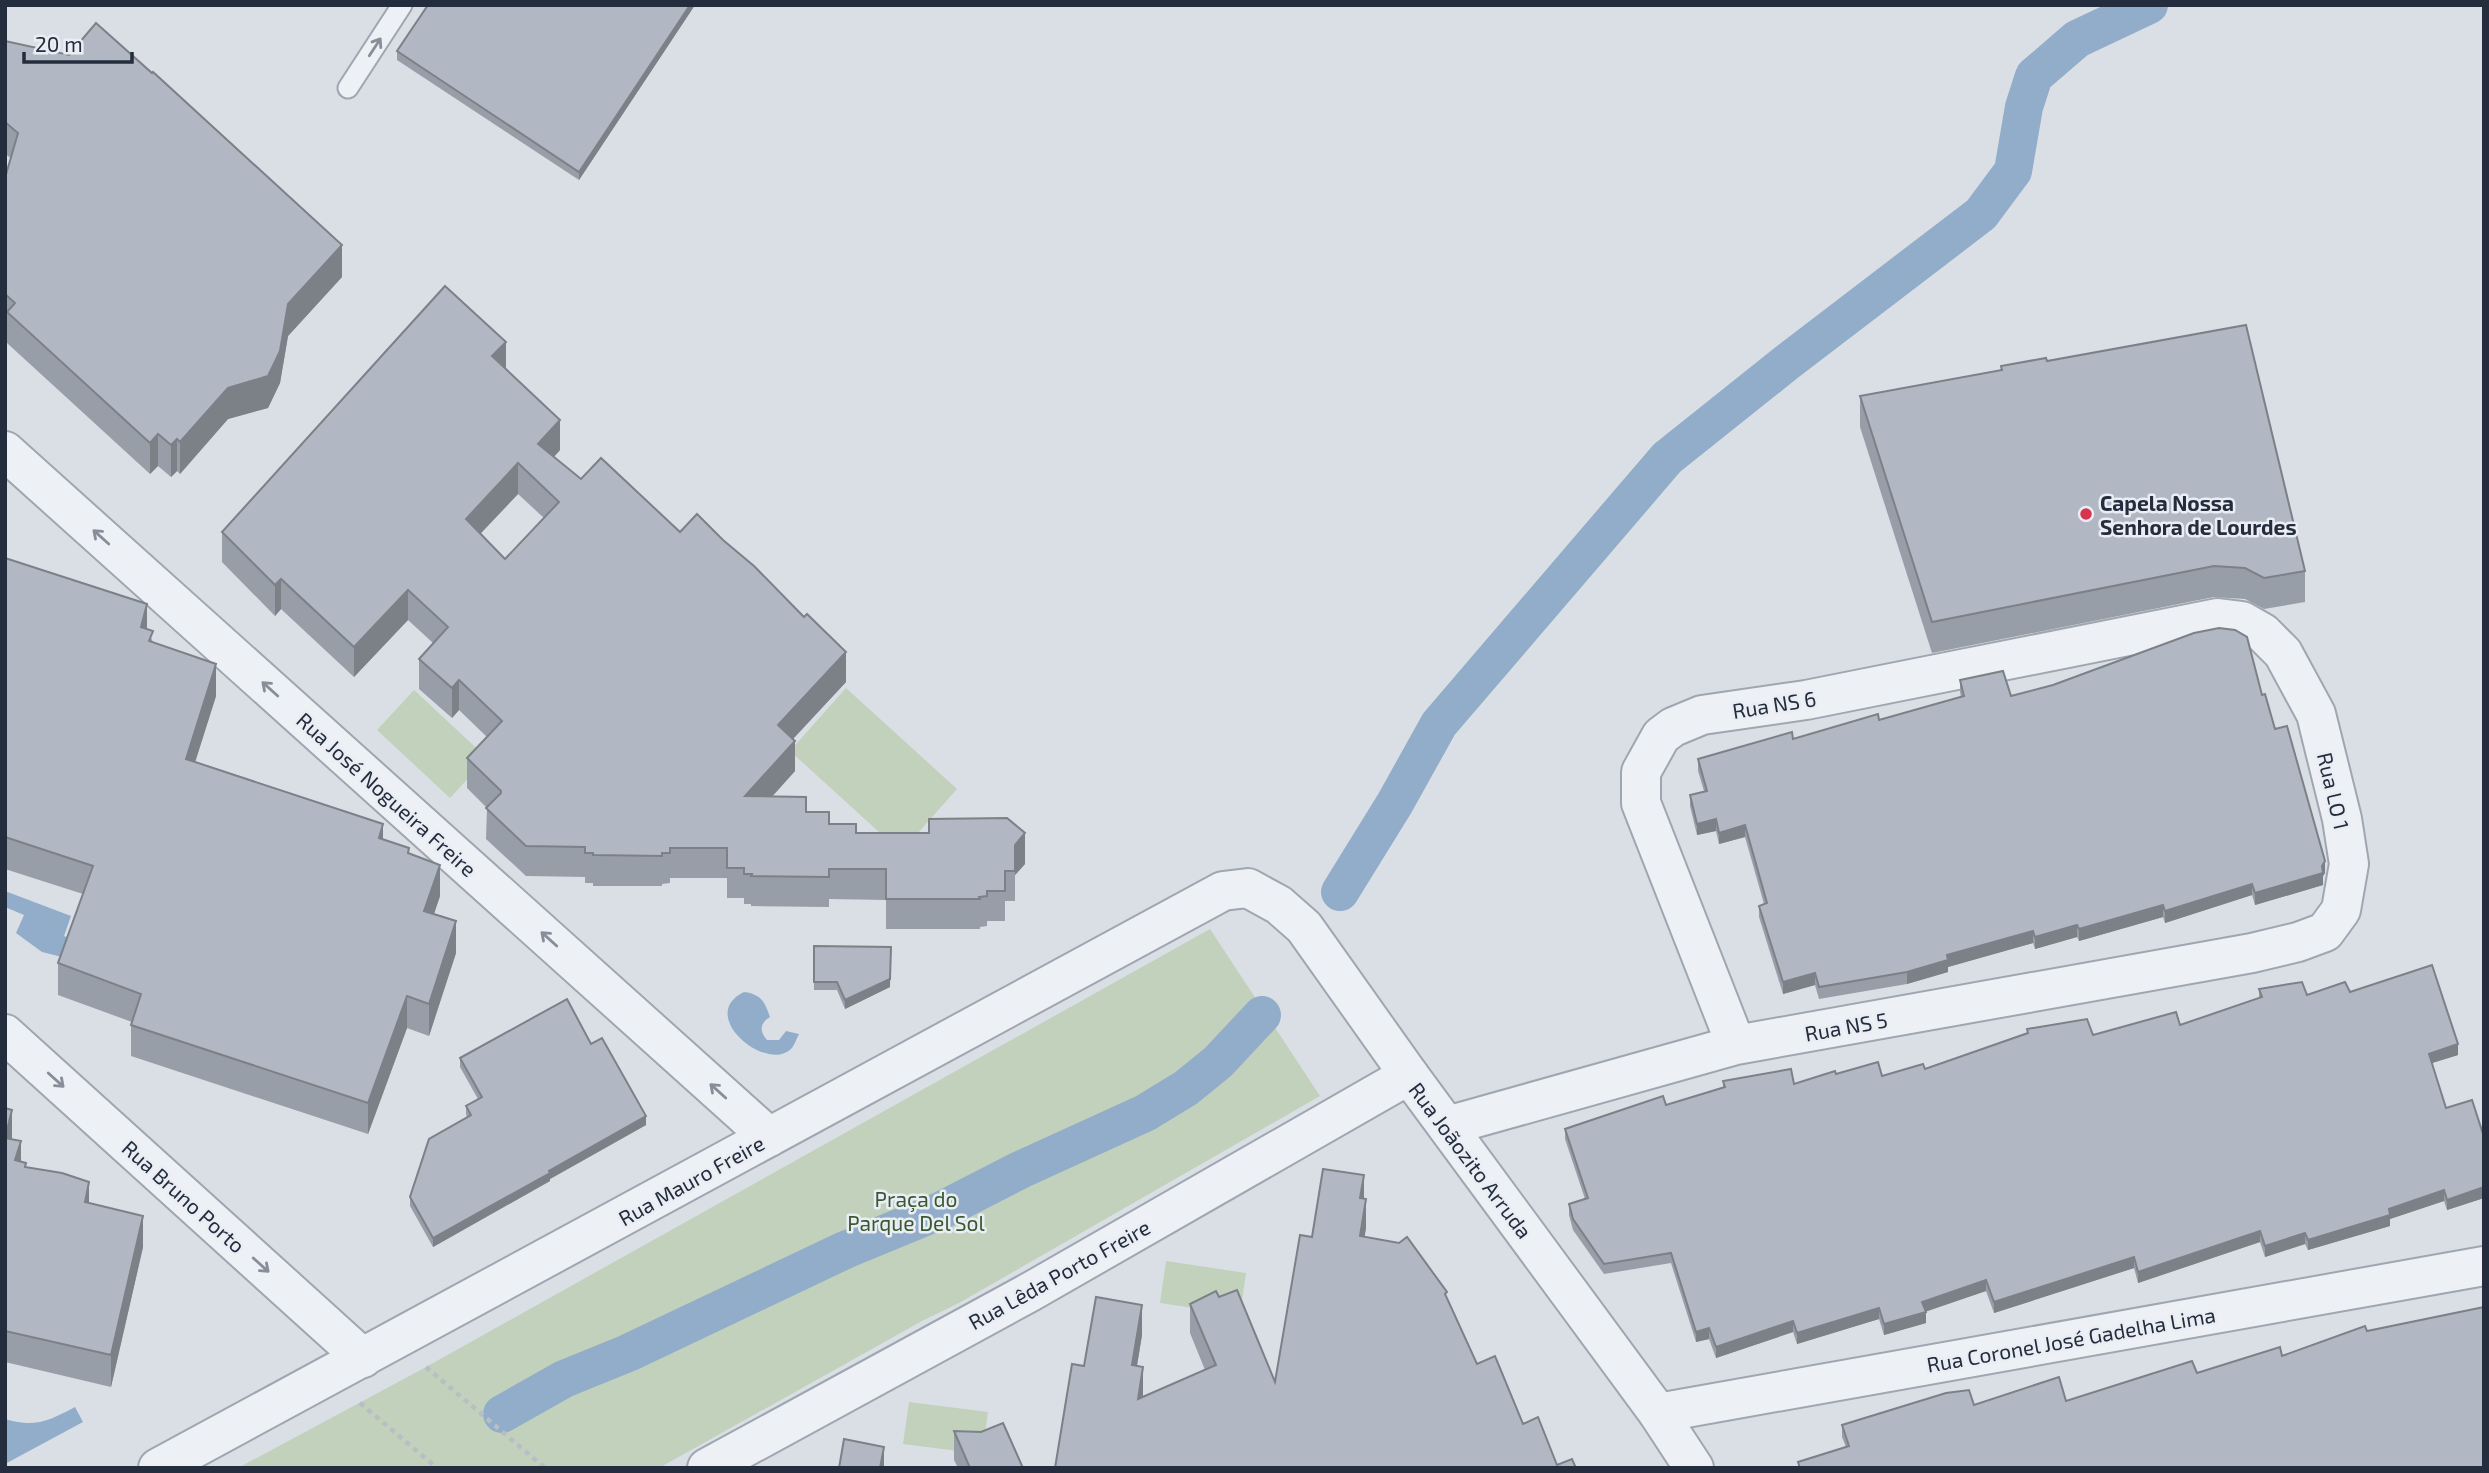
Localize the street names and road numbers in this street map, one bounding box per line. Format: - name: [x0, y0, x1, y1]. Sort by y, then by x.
- street label: Rua NS 6: [1730, 685, 1818, 723]
- street label: Rua José Nogueira Freire: [292, 707, 482, 881]
- street label: Rua LO 1: [2313, 750, 2355, 832]
- street label: Rua NS 5: [1803, 1006, 1889, 1046]
- street label: Rua Joãozito Arruda: [1404, 1077, 1538, 1243]
- street label: Rua Mauro Freire: [614, 1130, 768, 1230]
- street label: Rua Bruno Porto: [118, 1135, 250, 1257]
- street label: Rua Lêda Porto Freire: [964, 1214, 1154, 1334]
- street label: Rua Coronel José Gadelha Lima: [1925, 1301, 2217, 1377]

